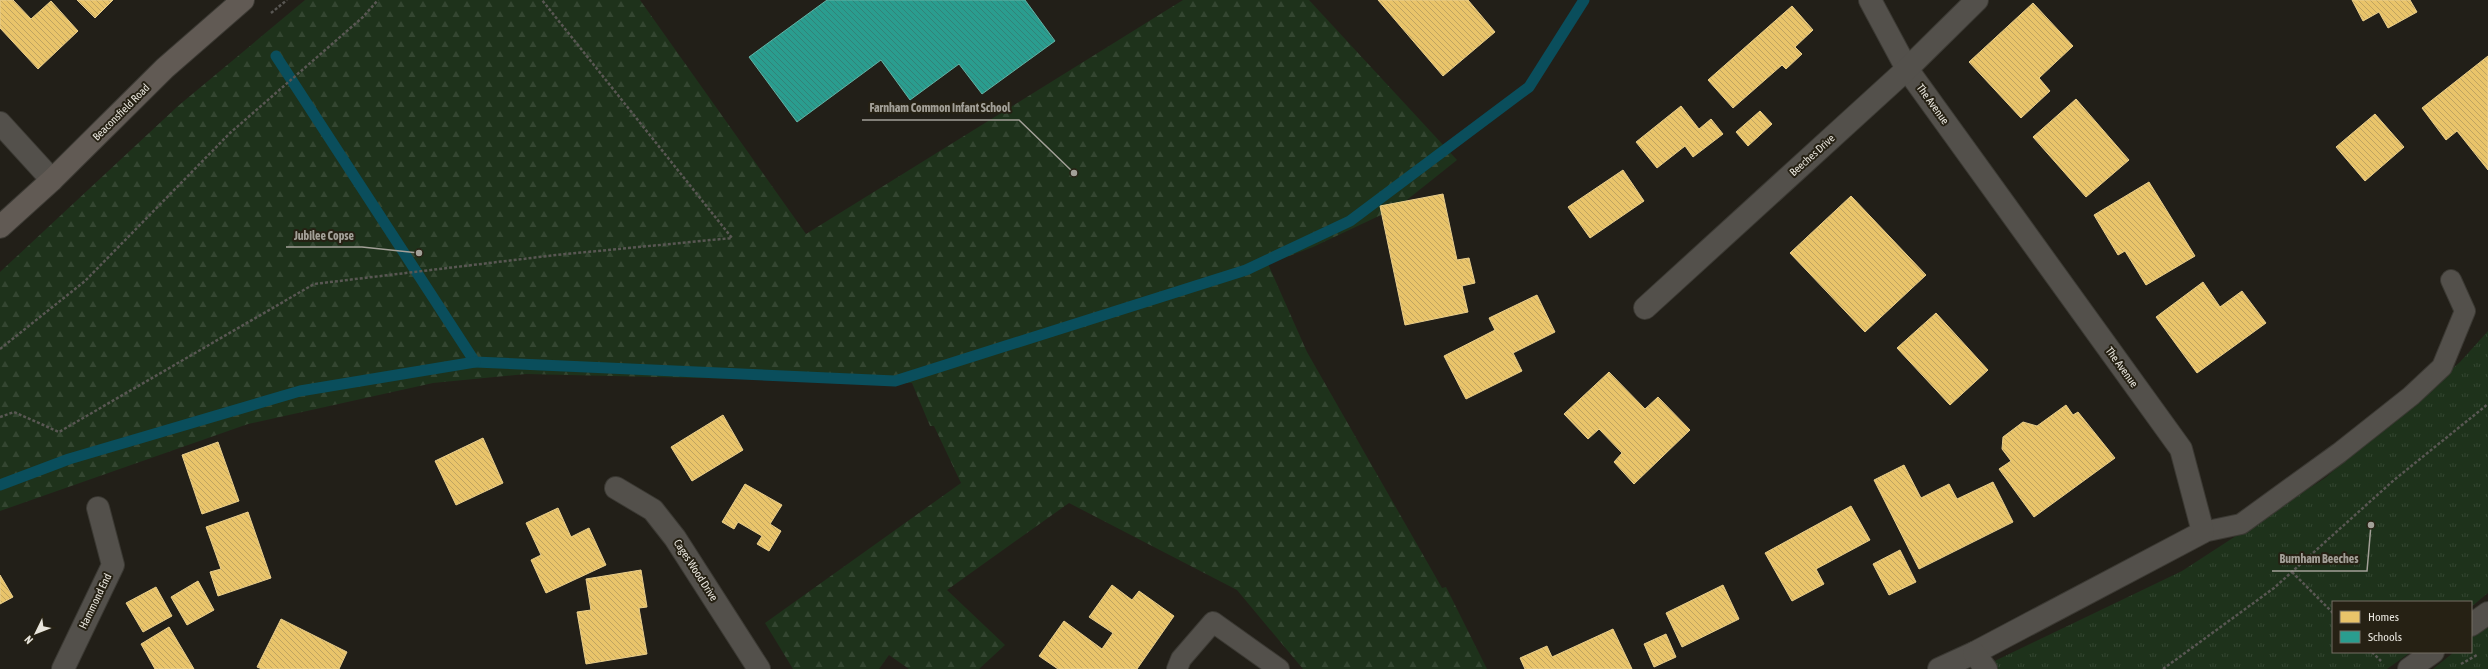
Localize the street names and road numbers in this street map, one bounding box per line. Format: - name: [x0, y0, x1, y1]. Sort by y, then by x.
- street label: Beaconsfield Road: [90, 81, 152, 143]
- street label: The Avenue: [1914, 81, 1952, 127]
- street label: Beeches Drive: [1787, 132, 1837, 178]
- street label: The Avenue: [2103, 344, 2141, 390]
- street label: Cages Wood Drive: [672, 537, 720, 603]
- street label: Hammond End: [76, 571, 114, 631]

